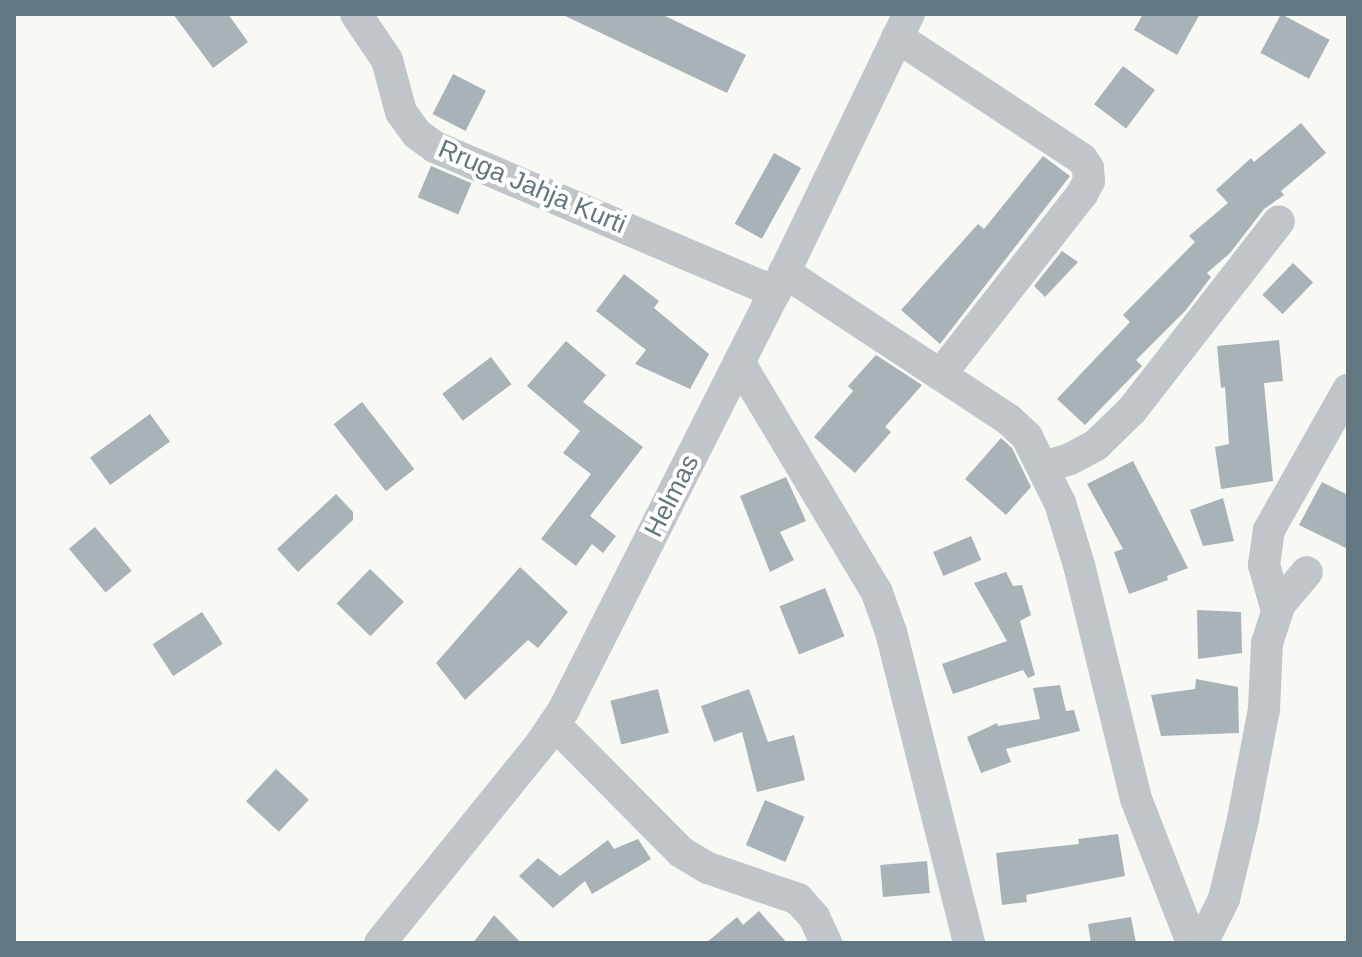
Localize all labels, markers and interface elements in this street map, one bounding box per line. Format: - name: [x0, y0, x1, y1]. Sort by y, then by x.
- street label: Rruga Jahja Kurti: [433, 133, 631, 241]
- street label: Helmas: [638, 450, 706, 542]

